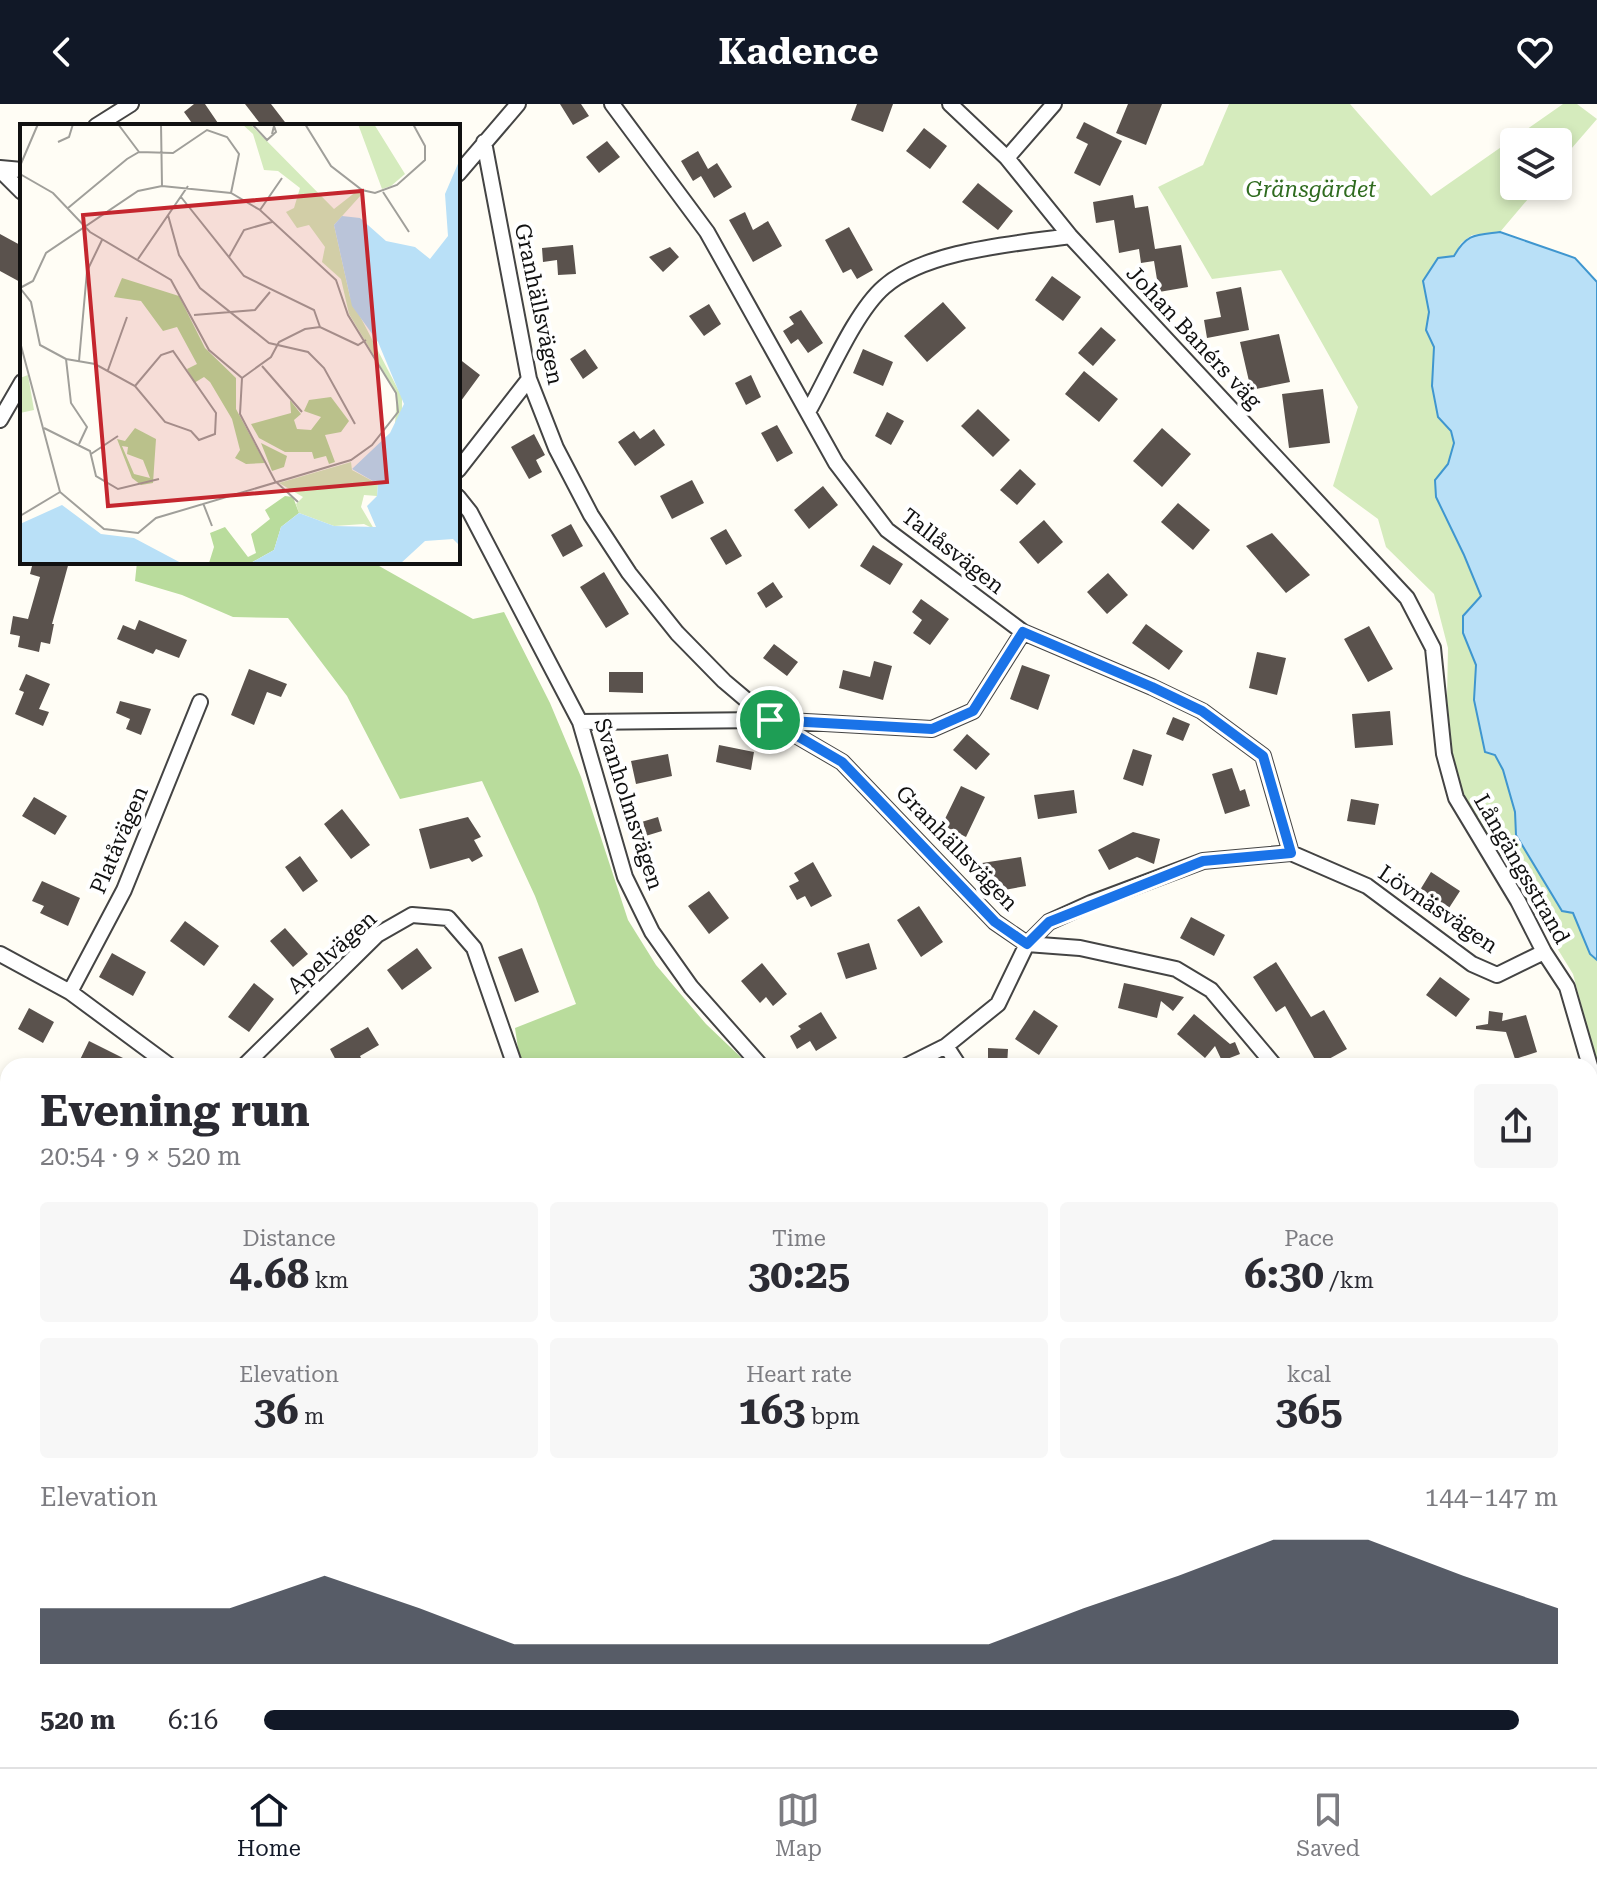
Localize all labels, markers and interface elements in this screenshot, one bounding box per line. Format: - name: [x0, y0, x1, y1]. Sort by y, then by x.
- icon: back: [40, 30, 84, 74]
- icon: heart: [1513, 30, 1557, 74]
- text: Kadence: [718, 31, 879, 73]
- inset map: [20, 124, 460, 564]
- map controls: [1500, 128, 1572, 200]
- button: layers: [1500, 128, 1572, 200]
- park label: Gränsgärdet: [1246, 177, 1377, 202]
- street label: Granhällsvägen: [510, 221, 568, 387]
- street label: Johan Banérs väg: [1121, 260, 1267, 414]
- street label: Tallåsvägen: [897, 503, 1009, 599]
- pin: [736, 686, 804, 754]
- icon: arrive: [748, 698, 792, 742]
- street label: Svanholmsvägen: [589, 715, 669, 893]
- street label: Granhällsvägen: [891, 780, 1023, 916]
- street label: Platåvägen: [85, 782, 153, 898]
- street label: Långängsstrand: [1469, 790, 1575, 948]
- street label: Lövnäsvägen: [1374, 860, 1502, 958]
- street label: Apelvägen: [282, 906, 382, 998]
- button: share: [1474, 1084, 1558, 1168]
- text: Evening run: [40, 1085, 310, 1137]
- text: 20:54 · 9 × 520 m: [40, 1141, 241, 1171]
- text: Distance: [242, 1226, 336, 1251]
- text: Time: [772, 1226, 826, 1251]
- text: Pace: [1284, 1226, 1334, 1251]
- text: 4.68: [229, 1251, 309, 1298]
- text: 30:25: [748, 1251, 850, 1298]
- text: 6:30: [1244, 1251, 1324, 1298]
- text: km: [309, 1268, 349, 1293]
- text: /km: [1324, 1268, 1374, 1293]
- text: Elevation: [239, 1362, 339, 1387]
- text: Heart rate: [746, 1362, 852, 1387]
- text: kcal: [1287, 1362, 1331, 1387]
- text: 36: [254, 1387, 299, 1434]
- text: 163: [738, 1387, 805, 1434]
- text: 365: [1275, 1387, 1343, 1434]
- text: m: [299, 1404, 324, 1429]
- text: bpm: [805, 1404, 860, 1429]
- text: Elevation: [40, 1482, 158, 1512]
- text: 144–147 m: [1425, 1482, 1558, 1512]
- text: 520 m: [40, 1705, 115, 1735]
- text: 6:16: [168, 1705, 218, 1735]
- tab: Home: [237, 1788, 301, 1861]
- tab: Map: [775, 1788, 822, 1861]
- tab: Saved: [1296, 1788, 1360, 1861]

